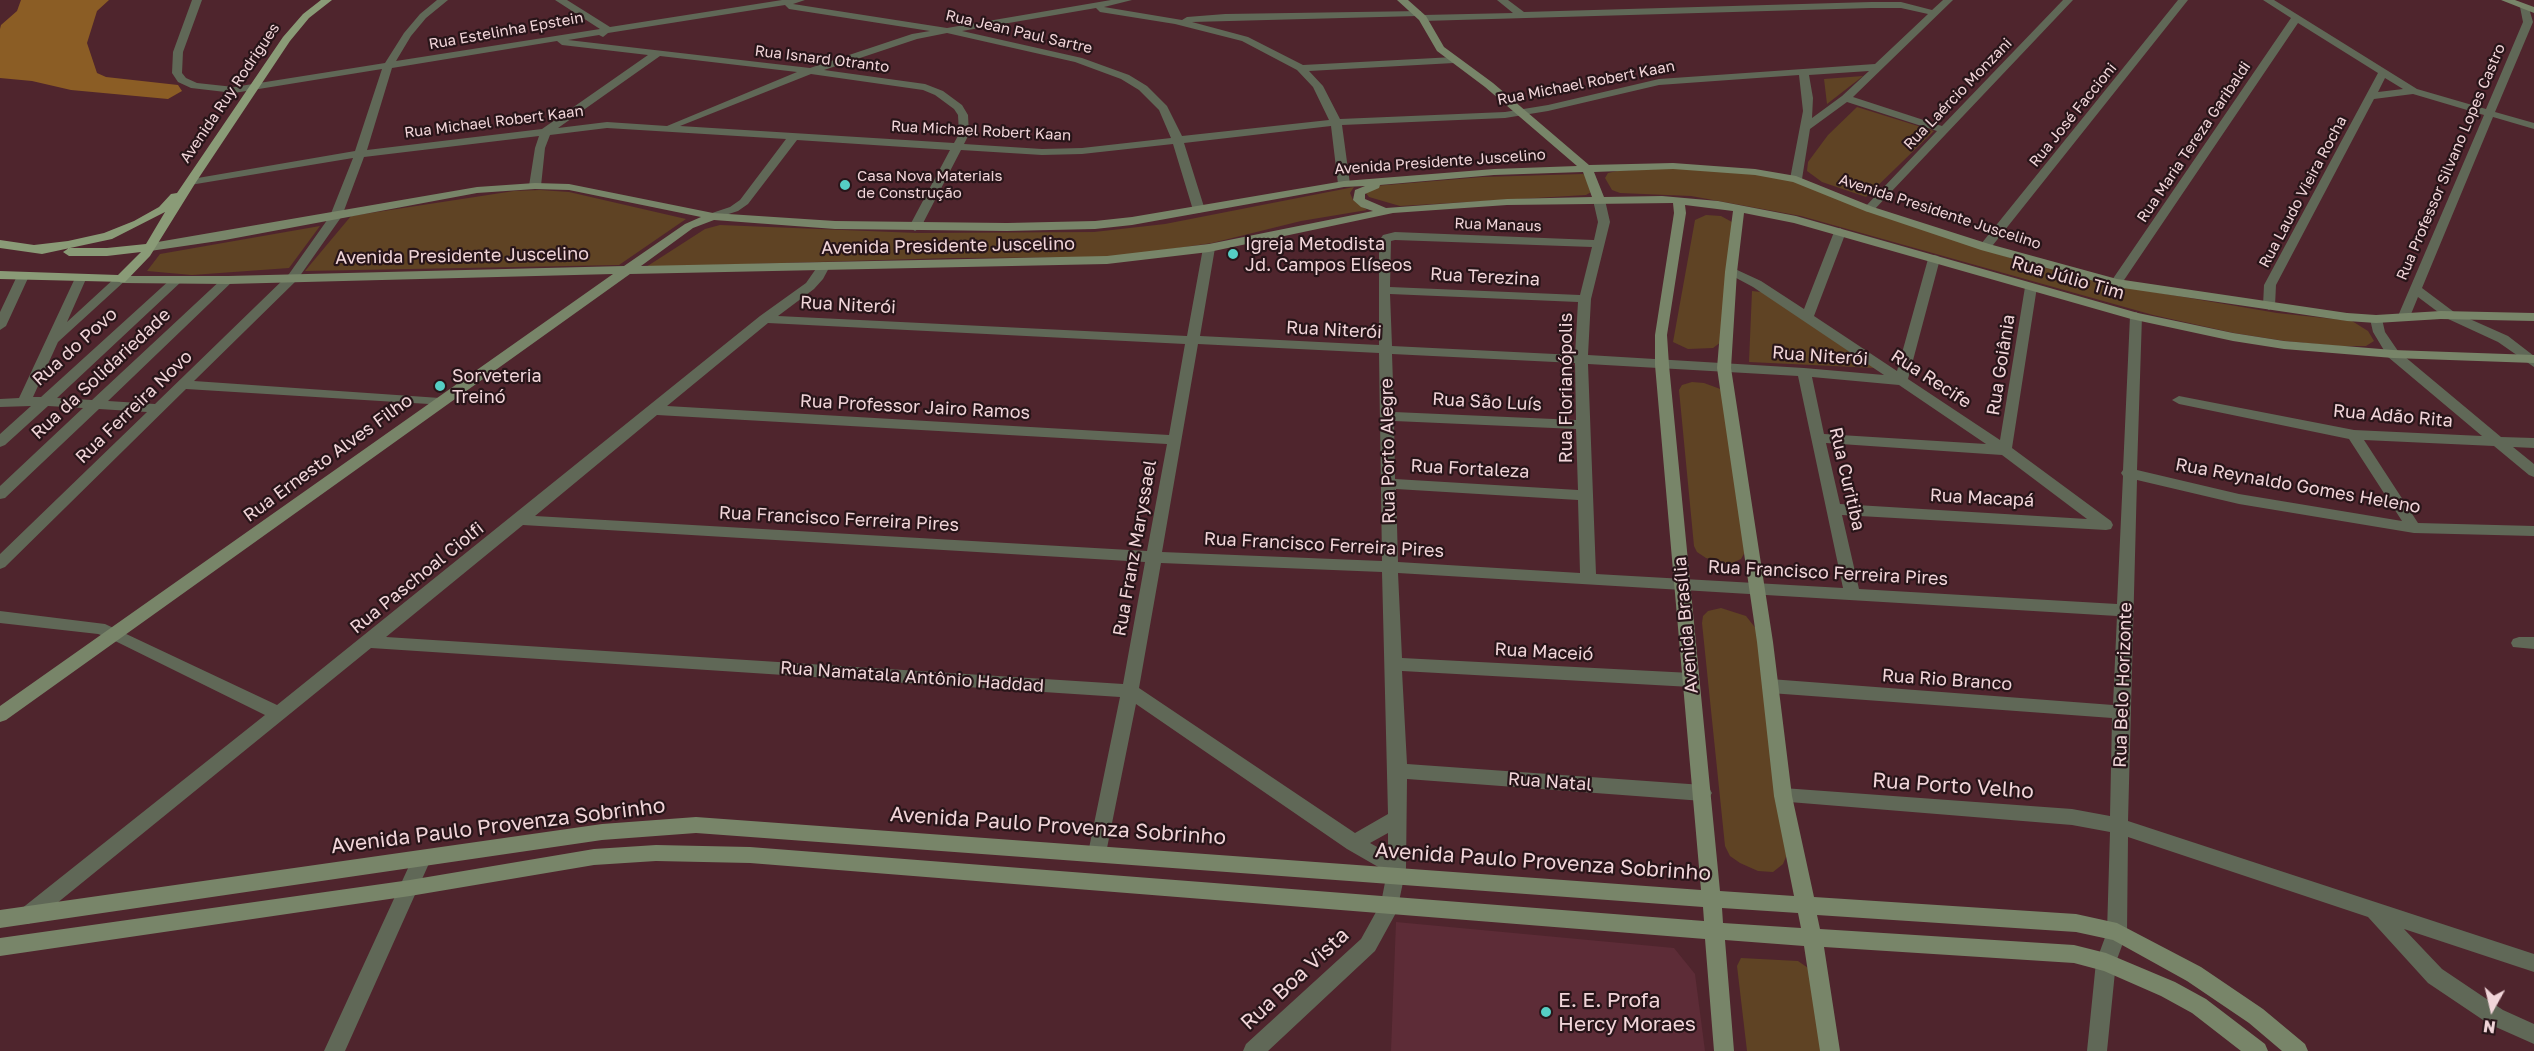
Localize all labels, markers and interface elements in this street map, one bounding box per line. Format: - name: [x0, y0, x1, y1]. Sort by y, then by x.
- street label: Rua Jean Paul Sartre: [944, 6, 1094, 58]
- street label: Rua Estelinha Epstein: [427, 9, 585, 53]
- street label: Avenida Ruy Rodrigues: [176, 20, 284, 166]
- street label: Rua Laércio Monzani: [1900, 34, 2016, 154]
- street label: Rua Professor Silvano Lopes Castro: [2393, 41, 2509, 283]
- street label: Rua Isnard Otranto: [754, 42, 890, 76]
- street label: Rua Michael Robert Kaan: [1496, 57, 1676, 109]
- street label: Rua Maria Tereza Garibaldi: [2133, 58, 2255, 226]
- street label: Rua José Faccioni: [2026, 59, 2120, 171]
- street label: Rua Michael Robert Kaan: [403, 102, 585, 142]
- street label: Rua Laudo Vieira Rocha: [2255, 113, 2351, 271]
- street label: Rua Michael Robert Kaan: [890, 117, 1072, 145]
- street label: Avenida Presidente Juscelino: [1334, 146, 1546, 178]
- place label: Casa Nova Materiais de Construção: [857, 167, 1002, 202]
- street label: Avenida Presidente Juscelino: [1837, 171, 2043, 253]
- marker: Casa Nova Materiais de Construção: [838, 178, 852, 192]
- street label: Rua Manaus: [1454, 214, 1542, 236]
- street label: Avenida Presidente Juscelino: [821, 233, 1075, 259]
- place label: Igreja Metodista Jd. Campos Elíseos: [1245, 233, 1412, 276]
- street label: Avenida Presidente Juscelino: [335, 243, 589, 269]
- marker: Igreja Metodista Jd. Campos Elíseos: [1226, 247, 1240, 261]
- street label: Rua Júlio Tim: [2009, 252, 2127, 304]
- street label: Rua Terezina: [1430, 263, 1540, 291]
- street label: Rua Niterói: [799, 292, 897, 318]
- street label: Rua do Povo: [28, 303, 122, 391]
- street label: Rua da Solidariedade: [27, 304, 175, 444]
- street label: Rua Florianópolis: [1555, 313, 1577, 463]
- street label: Rua Goiânia: [1982, 313, 2020, 417]
- street label: Rua Niterói: [1285, 317, 1383, 343]
- street label: Rua Niterói: [1771, 342, 1869, 370]
- street label: Rua Recife: [1887, 345, 1975, 413]
- street label: Rua Ferreira Novo: [71, 346, 197, 468]
- place label: Sorveteria Treinó: [452, 365, 542, 407]
- street label: Rua Porto Alegre: [1376, 378, 1400, 524]
- marker: Sorveteria Treinó: [433, 379, 447, 393]
- street label: Rua São Luís: [1432, 388, 1542, 416]
- street label: Rua Ernesto Alves Filho: [239, 389, 417, 527]
- street label: Rua Professor Jairo Ramos: [799, 390, 1031, 424]
- street label: Rua Adão Rita: [2332, 400, 2454, 432]
- street label: Rua Curitiba: [1825, 425, 1869, 533]
- street label: Rua Reynaldo Gomes Heleno: [2174, 454, 2422, 518]
- street label: Rua Fortaleza: [1410, 455, 1530, 483]
- street label: Rua Franz Maryssael: [1109, 458, 1161, 638]
- street label: Rua Macapá: [1929, 484, 2035, 512]
- street label: Rua Francisco Ferreira Pires: [718, 502, 960, 536]
- street label: Rua Paschoal Ciolfi: [346, 518, 488, 638]
- street label: Rua Francisco Ferreira Pires: [1203, 528, 1445, 562]
- street label: Avenida Brasília: [1669, 556, 1703, 694]
- street label: Rua Francisco Ferreira Pires: [1707, 556, 1949, 590]
- street label: Rua Belo Horizonte: [2109, 602, 2137, 768]
- street label: Rua Maceió: [1494, 639, 1594, 665]
- street label: Rua Namatala Antônio Haddad: [779, 657, 1045, 697]
- street label: Rua Rio Branco: [1881, 665, 2013, 695]
- street label: Rua Natal: [1507, 768, 1593, 796]
- street label: Rua Porto Velho: [1871, 768, 2035, 804]
- street label: Avenida Paulo Provenza Sobrinho: [329, 793, 667, 859]
- street label: Avenida Paulo Provenza Sobrinho: [889, 802, 1227, 850]
- street label: Avenida Paulo Provenza Sobrinho: [1374, 838, 1712, 886]
- street label: Rua Boa Vista: [1236, 923, 1354, 1035]
- north arrow: [2462, 979, 2522, 1039]
- place label: E. E. Profª Hercy Moraes: [1558, 987, 1696, 1037]
- marker: E. E. Profª Hercy Moraes: [1539, 1005, 1553, 1019]
- text: N: [2482, 1016, 2497, 1038]

